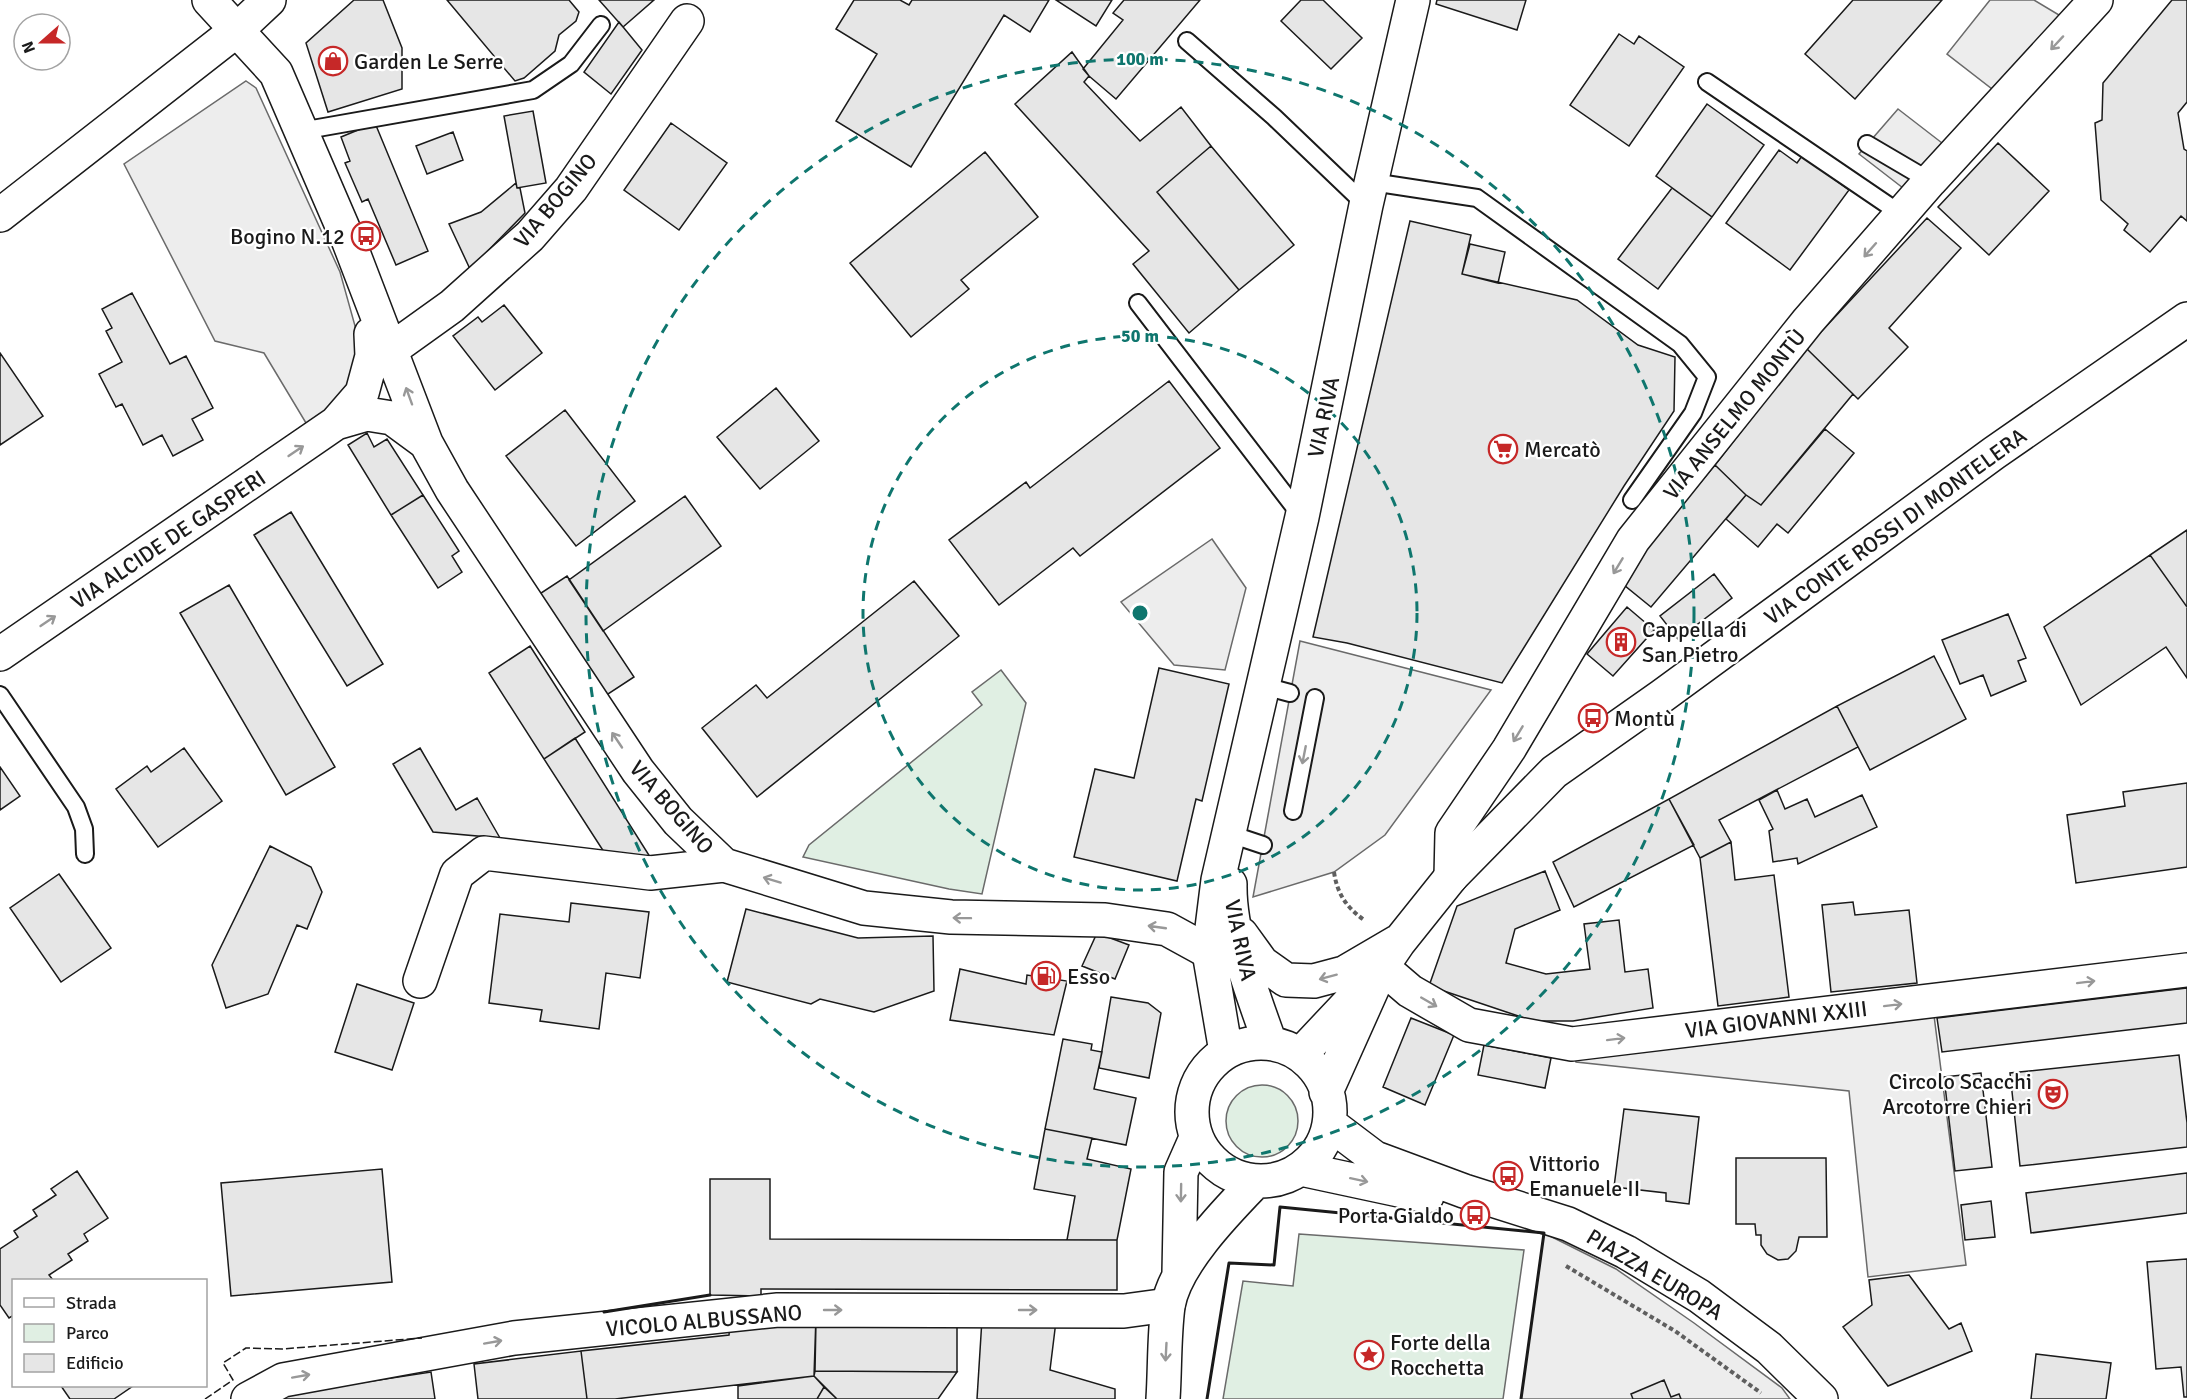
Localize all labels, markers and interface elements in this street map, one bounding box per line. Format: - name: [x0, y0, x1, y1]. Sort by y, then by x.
- north arrow: [12, 12, 72, 72]
- one-way arrow: [2050, 35, 2064, 50]
- text: N: [18, 38, 40, 56]
- shop icon: Garden Le Serre: [317, 45, 349, 77]
- place label: Garden Le Serre: [354, 48, 504, 75]
- text: 100 m: [1116, 48, 1164, 70]
- street label: VIA BOGINO: [508, 148, 603, 253]
- bus stop icon: Bogino N.12: [350, 220, 382, 252]
- place label: Bogino N.12: [230, 223, 345, 250]
- one-way arrow: [1863, 242, 1877, 257]
- street label: VIA ANSELMO MONTÙ: [1657, 324, 1811, 505]
- text: 50 m: [1121, 325, 1159, 347]
- street label: VIA RIVA: [1302, 374, 1345, 460]
- one-way arrow: [403, 387, 414, 406]
- street label: VIA CONTE ROSSI DI MONTELERA: [1759, 422, 2032, 631]
- supermarket icon: Mercatò: [1487, 433, 1519, 465]
- place label: Mercatò: [1524, 436, 1601, 463]
- one-way arrow: [287, 445, 303, 457]
- street label: VIA ALCIDE DE GASPERI: [66, 464, 271, 615]
- one-way arrow: [1611, 558, 1623, 575]
- centre of rings: [1130, 603, 1150, 623]
- one-way arrow: [40, 615, 56, 627]
- place label: Cappella di San Pietro: [1642, 616, 1747, 668]
- building icon: Cappella di San Pietro: [1605, 626, 1637, 658]
- bus stop icon: Montù: [1577, 702, 1609, 734]
- place label: Montù: [1614, 705, 1675, 732]
- one-way arrow: [1512, 725, 1524, 742]
- one-way arrow: [610, 731, 623, 748]
- one-way arrow: [1298, 744, 1309, 764]
- street label: VIA BOGINO: [624, 755, 720, 860]
- one-way arrow: [763, 874, 782, 885]
- street label: VIA RIVA: [1219, 897, 1262, 984]
- one-way arrow: [953, 912, 973, 923]
- one-way arrow: [1147, 922, 1167, 933]
- fuel station icon: Esso: [1030, 960, 1062, 992]
- place label: Esso: [1067, 963, 1110, 990]
- one-way arrow: [1319, 972, 1338, 983]
- one-way arrow: [2076, 976, 2096, 987]
- street label: VIA GIOVANNI XXIII: [1683, 995, 1869, 1044]
- one-way arrow: [1420, 996, 1437, 1008]
- one-way arrow: [1882, 999, 1902, 1010]
- one-way arrow: [1605, 1033, 1625, 1044]
- place label: Circolo Scacchi Arcotorre Chieri: [1882, 1068, 2032, 1120]
- theatre icon: Circolo Scacchi Arcotorre Chieri: [2037, 1078, 2069, 1110]
- place label: Vittorio Emanuele II: [1529, 1150, 1640, 1202]
- bus stop icon: Vittorio Emanuele II: [1492, 1160, 1524, 1192]
- one-way arrow: [1349, 1175, 1368, 1187]
- one-way arrow: [1175, 1183, 1187, 1203]
- bus stop icon: Porta Gialdo: [1459, 1199, 1491, 1231]
- place label: Porta Gialdo: [1338, 1202, 1454, 1229]
- street label: PIAZZA EUROPA: [1582, 1223, 1728, 1326]
- legend: [12, 1279, 207, 1387]
- text: Strada: [66, 1292, 117, 1314]
- street label: VICOLO ALBUSSANO: [605, 1298, 803, 1343]
- one-way arrow: [823, 1304, 843, 1316]
- one-way arrow: [1018, 1304, 1038, 1316]
- text: Parco: [66, 1322, 109, 1344]
- place label: Forte della Rocchetta: [1390, 1329, 1491, 1381]
- one-way arrow: [483, 1336, 502, 1347]
- place icon: Forte della Rocchetta: [1353, 1339, 1385, 1371]
- one-way arrow: [1160, 1341, 1171, 1361]
- text: Edificio: [66, 1352, 124, 1374]
- one-way arrow: [291, 1370, 311, 1381]

